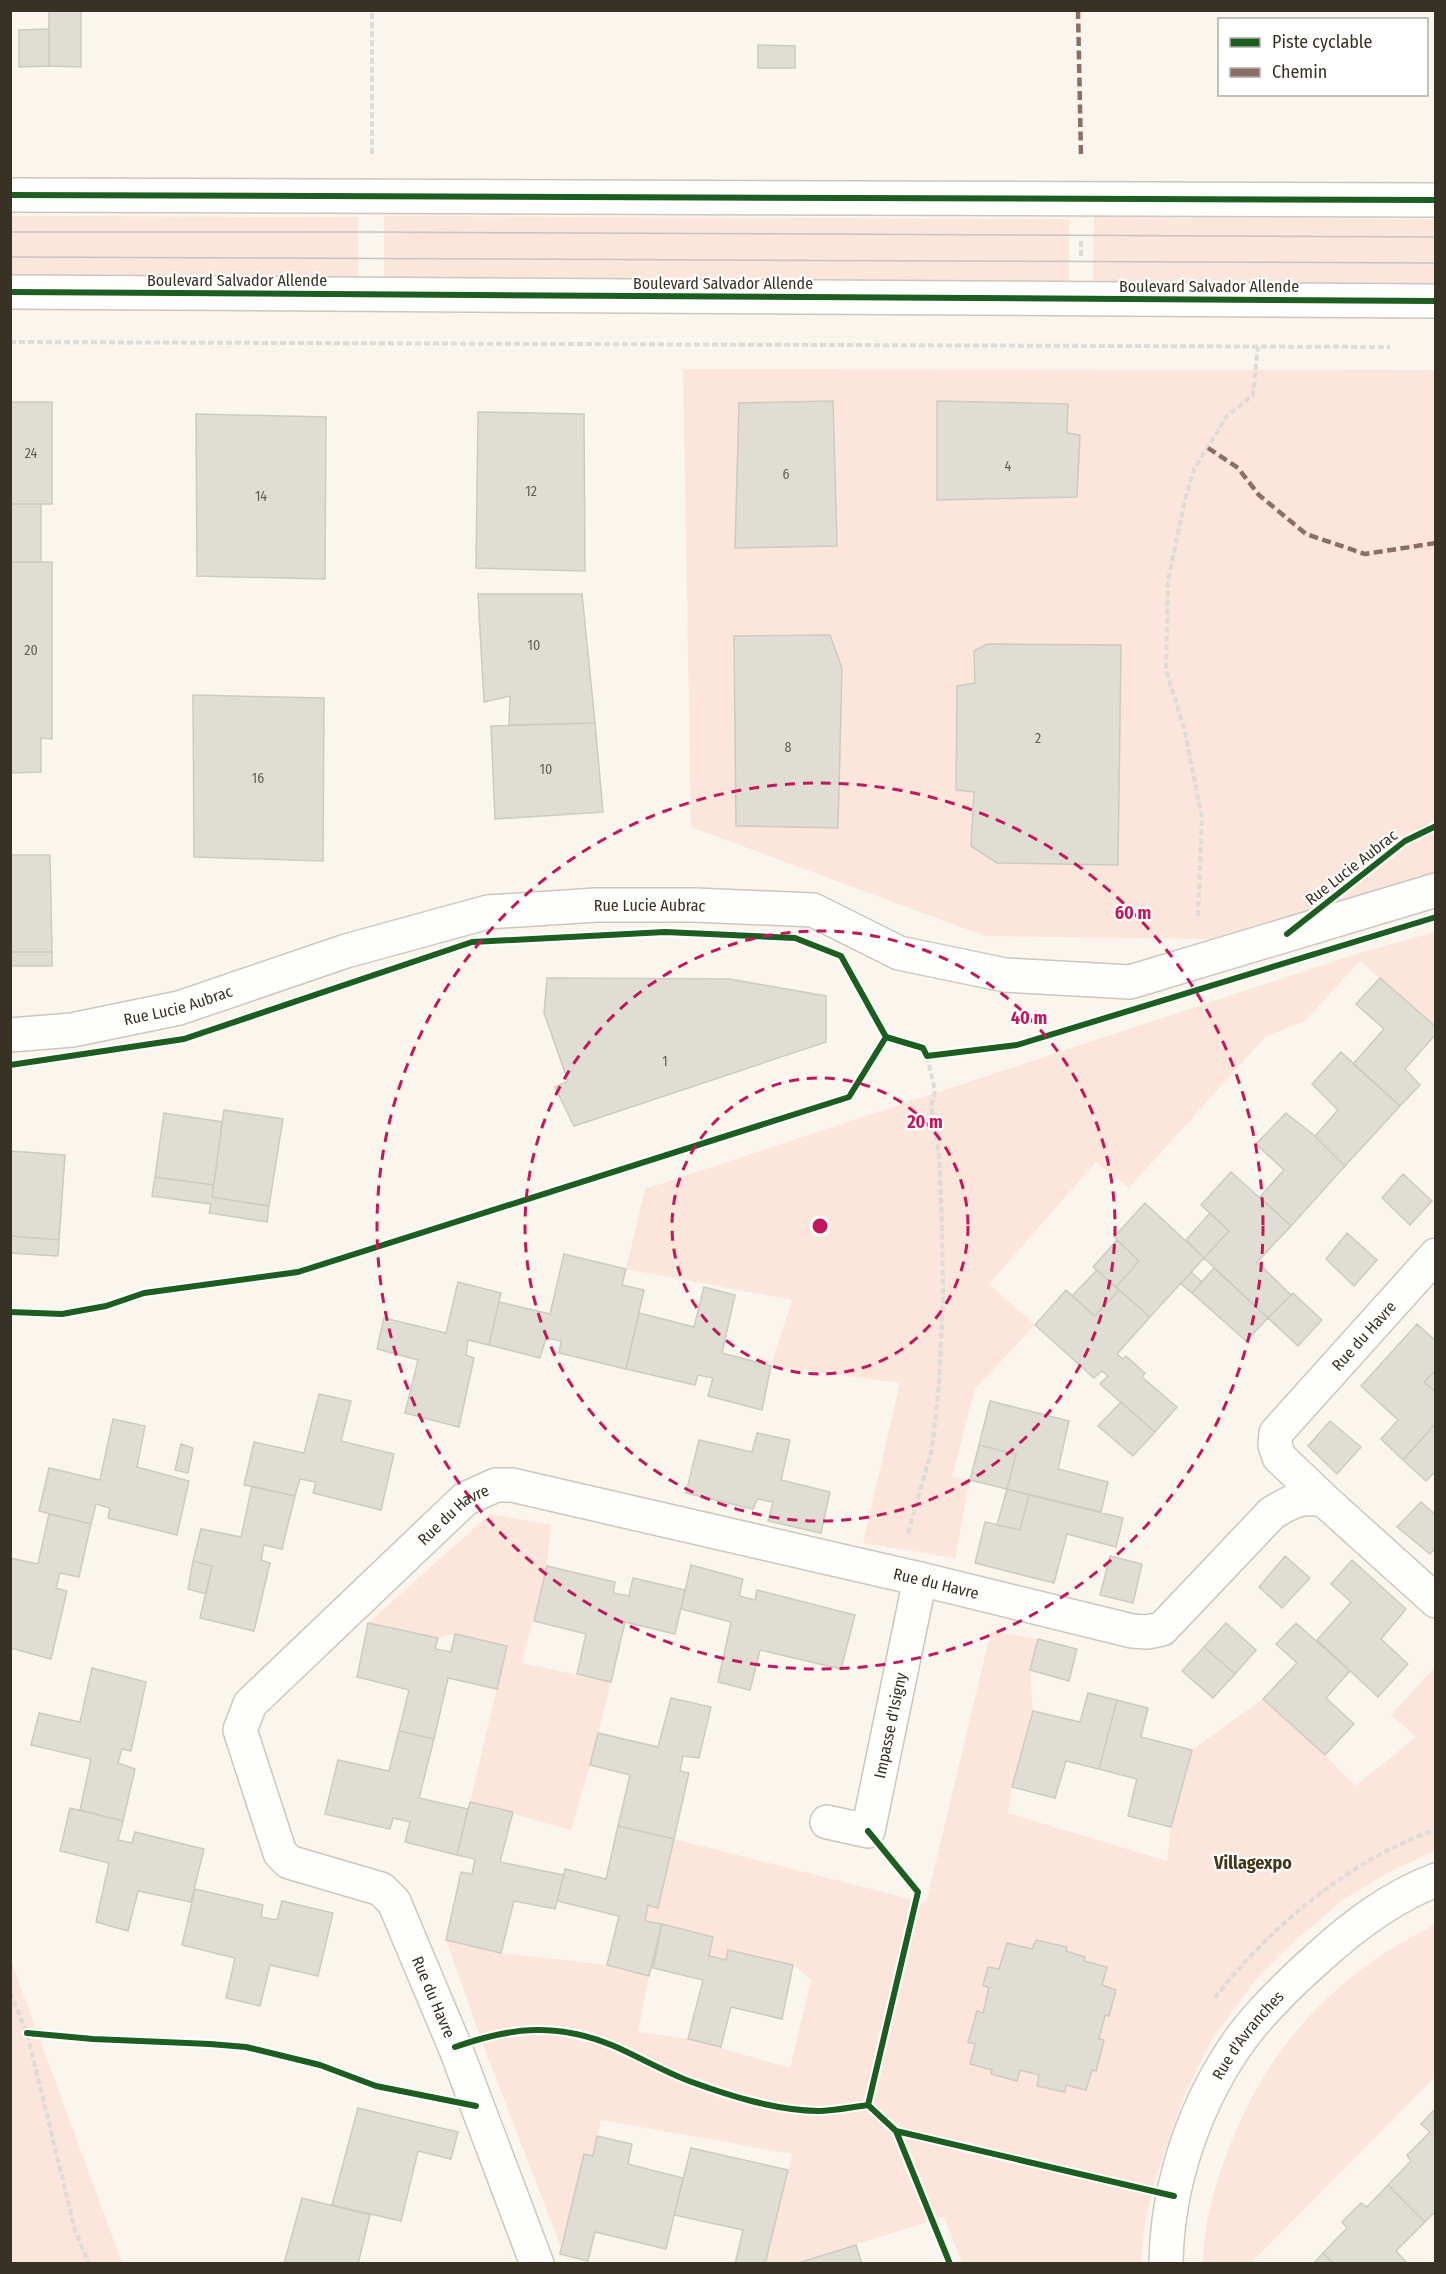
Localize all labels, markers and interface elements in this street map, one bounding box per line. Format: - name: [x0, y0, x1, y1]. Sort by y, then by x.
- legend: [1218, 18, 1428, 96]
- text: Piste cyclable: [1272, 31, 1372, 53]
- text: Chemin: [1272, 61, 1327, 83]
- street label: Boulevard Salvador Allende: [147, 271, 327, 290]
- street label: Boulevard Salvador Allende: [633, 274, 813, 293]
- street label: Boulevard Salvador Allende: [1119, 277, 1299, 296]
- house number: 24: [25, 445, 38, 462]
- house number: 4: [1005, 458, 1012, 475]
- house number: 6: [783, 466, 790, 483]
- house number: 12: [525, 483, 537, 500]
- house number: 14: [255, 488, 267, 505]
- house number: 10: [528, 637, 540, 654]
- house number: 20: [24, 642, 38, 659]
- house number: 2: [1035, 730, 1041, 747]
- house number: 8: [785, 739, 792, 756]
- house number: 10: [540, 761, 552, 778]
- house number: 16: [252, 770, 264, 787]
- street label: Rue Lucie Aubrac: [1301, 825, 1401, 909]
- street label: Rue Lucie Aubrac: [594, 896, 706, 915]
- text: 60 m: [1115, 902, 1151, 924]
- street label: Rue Lucie Aubrac: [122, 982, 235, 1029]
- text: 40 m: [1011, 1007, 1047, 1029]
- house number: 1: [662, 1053, 668, 1070]
- text: 20 m: [906, 1111, 943, 1133]
- centre of rings: [810, 1216, 830, 1236]
- street label: Rue du Havre: [1328, 1297, 1400, 1375]
- street label: Rue du Havre: [414, 1480, 492, 1549]
- street label: Rue du Havre: [892, 1564, 981, 1603]
- street label: Impasse d'Isigny: [870, 1670, 911, 1780]
- district label: Villagexpo: [1213, 1852, 1292, 1874]
- street label: Rue du Havre: [408, 1953, 459, 2041]
- street label: Rue d'Avranches: [1208, 1987, 1288, 2083]

